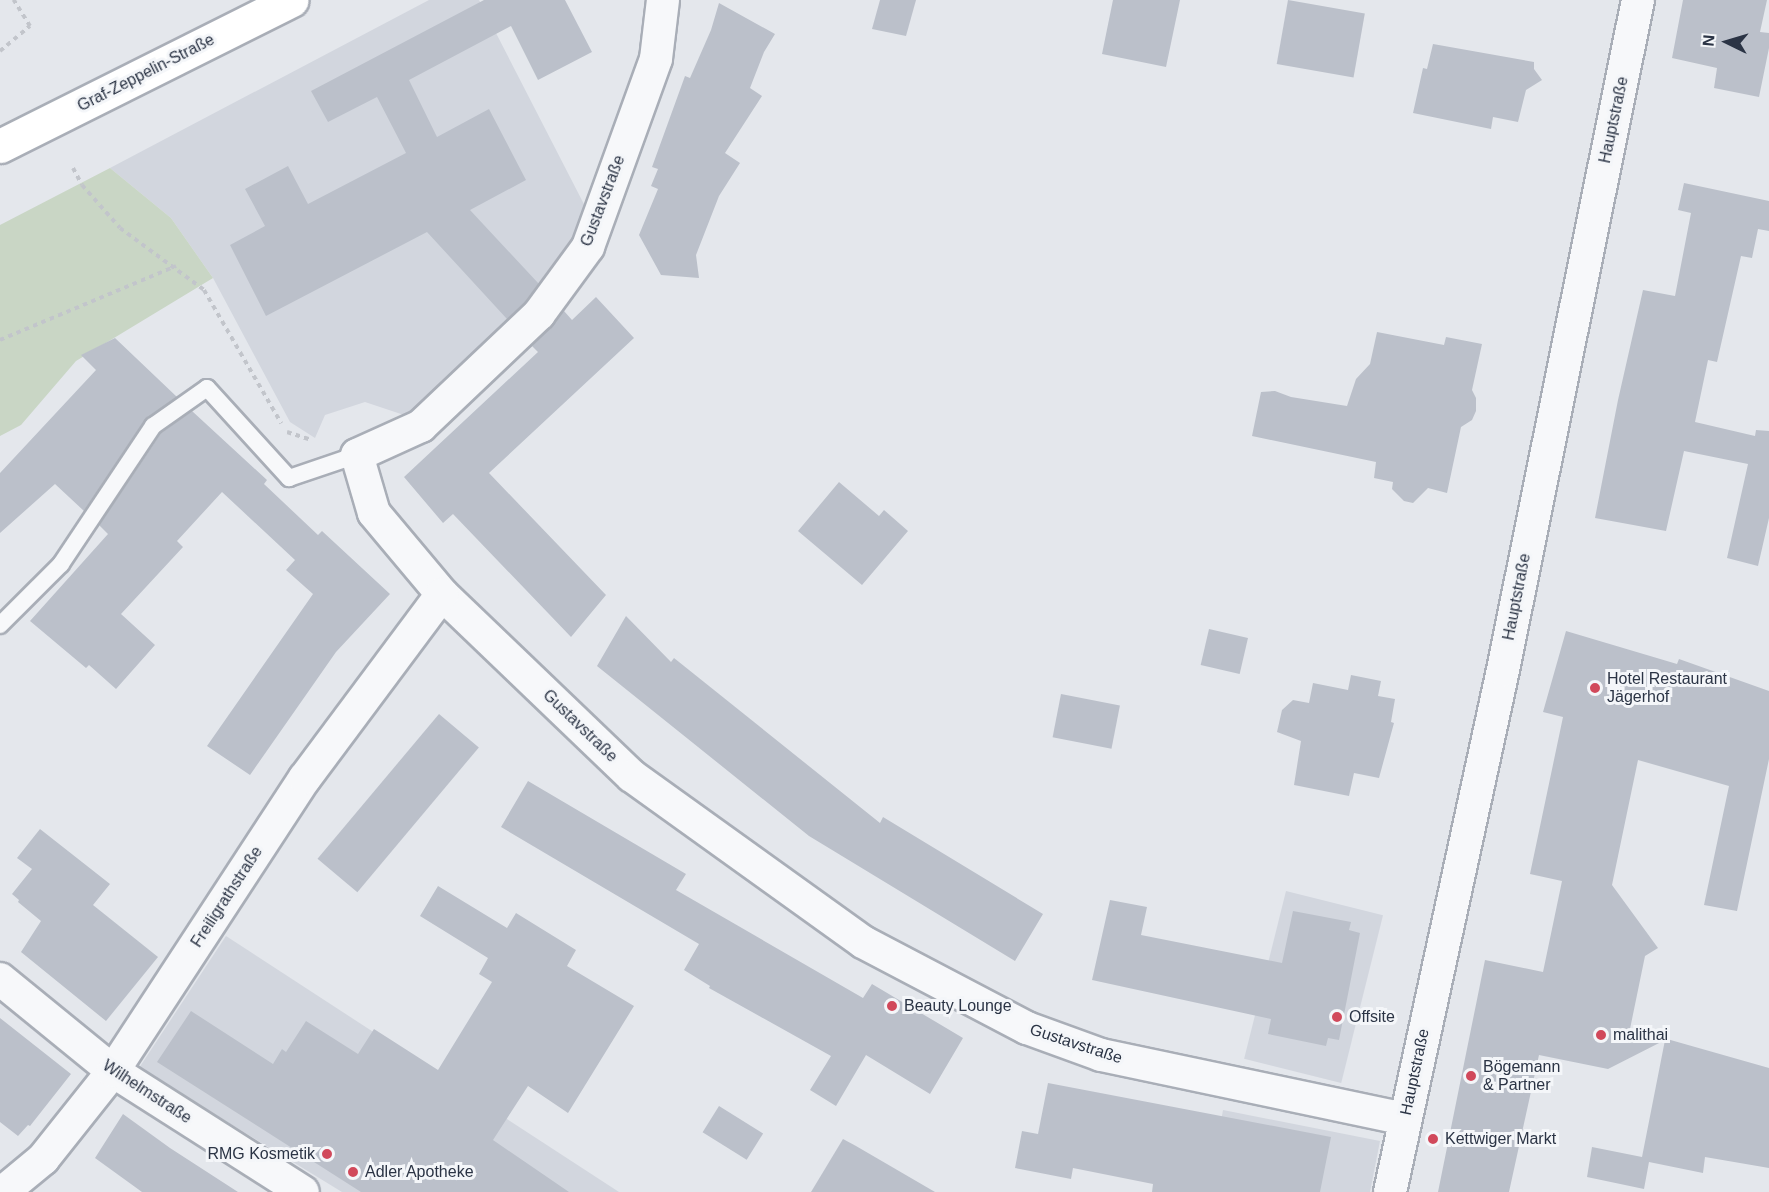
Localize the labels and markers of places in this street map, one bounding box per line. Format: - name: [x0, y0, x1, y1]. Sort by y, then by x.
- place label: Hotel Restaurant Jägerhof: [1607, 669, 1727, 707]
- marker: Hotel Restaurant Jägerhof: [1588, 681, 1602, 695]
- place label: Beauty Lounge: [904, 996, 1012, 1016]
- marker: Beauty Lounge: [885, 999, 899, 1013]
- place label: Offsite: [1349, 1007, 1395, 1027]
- marker: Offsite: [1330, 1010, 1344, 1024]
- place label: malithai: [1613, 1025, 1668, 1045]
- marker: malithai: [1594, 1028, 1608, 1042]
- place label: Bögemann & Partner: [1483, 1057, 1560, 1095]
- marker: Bögemann & Partner: [1464, 1069, 1478, 1083]
- place label: Kettwiger Markt: [1445, 1129, 1556, 1149]
- marker: Kettwiger Markt: [1426, 1132, 1440, 1146]
- place label: RMG Kosmetik: [207, 1144, 315, 1164]
- marker: RMG Kosmetik: [320, 1147, 334, 1161]
- place label: Adler Apotheke: [365, 1162, 474, 1182]
- marker: Adler Apotheke: [346, 1165, 360, 1179]

